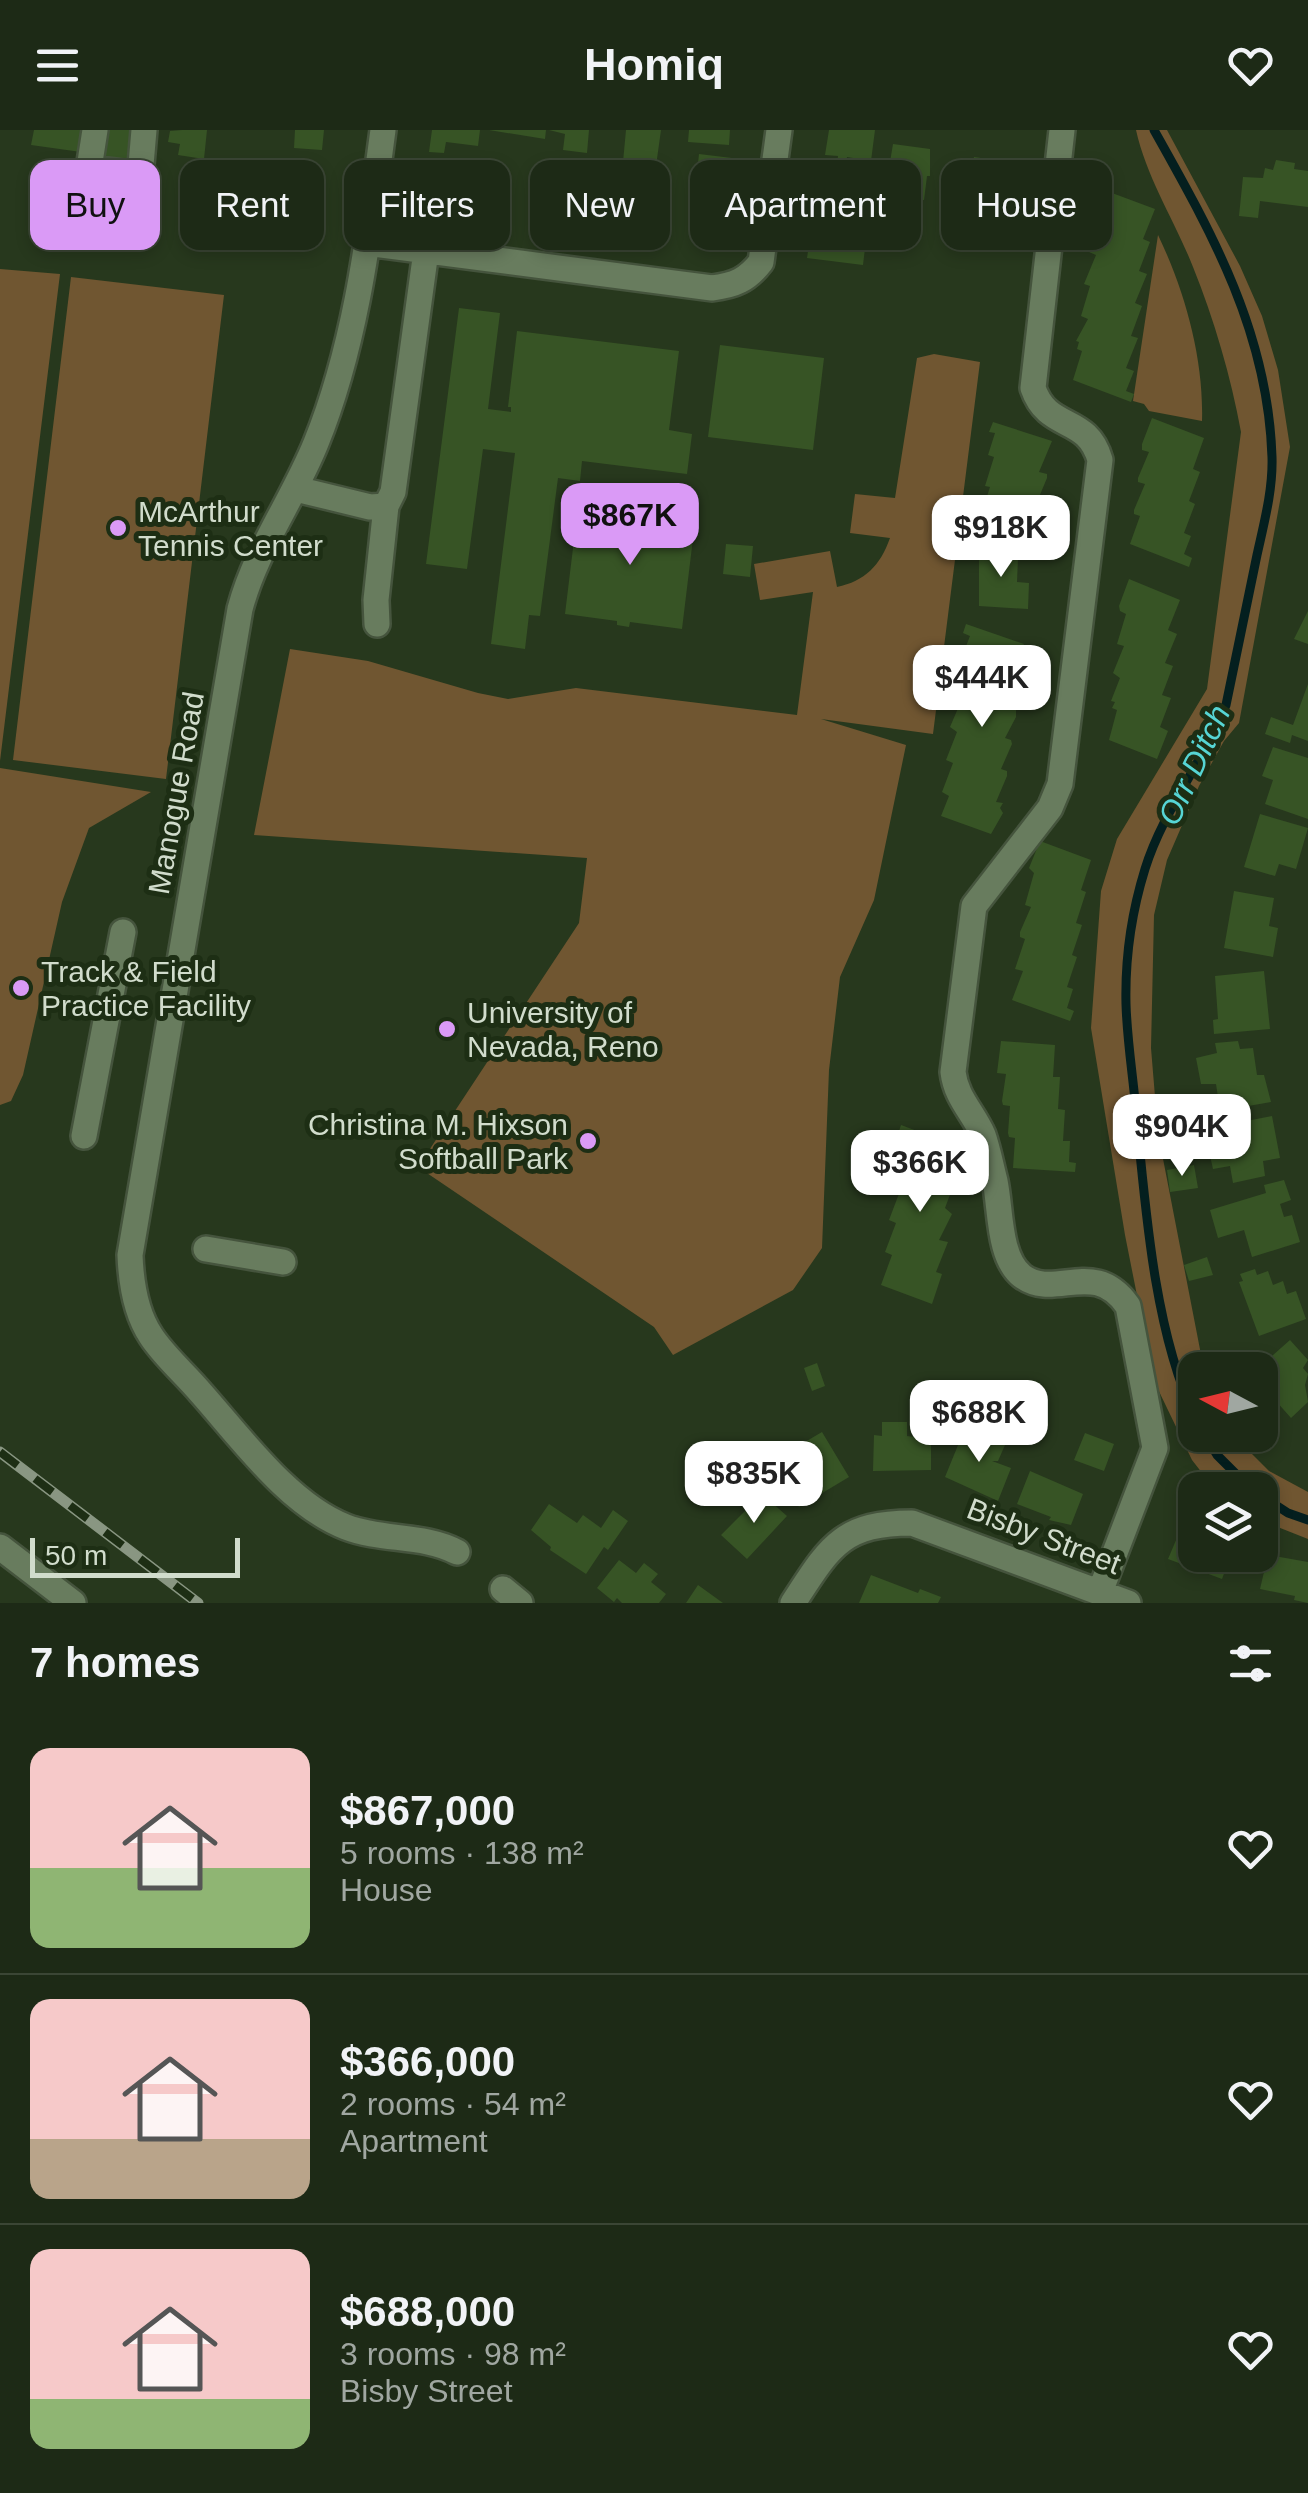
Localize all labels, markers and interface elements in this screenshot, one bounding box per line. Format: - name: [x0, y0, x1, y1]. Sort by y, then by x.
- icon: menu: [30, 38, 85, 93]
- icon: heart: [1223, 38, 1278, 93]
- text: Homiq: [584, 39, 724, 90]
- chip: Buy: [30, 160, 160, 250]
- chip: Rent: [180, 160, 324, 250]
- chip: Filters: [344, 160, 510, 250]
- chip: New: [530, 160, 670, 250]
- chip: Apartment: [690, 160, 921, 250]
- chip: House: [941, 160, 1112, 250]
- pin: $867K: [560, 483, 700, 568]
- place label: McArthur Tennis Center: [138, 495, 323, 562]
- pin: $918K: [931, 495, 1071, 580]
- text: $867K: [583, 497, 677, 533]
- text: $918K: [954, 509, 1048, 545]
- marker: McArthur Tennis Center: [107, 517, 129, 539]
- pin: $444K: [912, 645, 1052, 730]
- text: $444K: [935, 659, 1029, 695]
- street label: Manogue Road: [142, 689, 210, 897]
- water label: Orr Ditch: [1151, 699, 1237, 831]
- place label: Track & Field Practice Facility: [41, 955, 251, 1022]
- marker: Track & Field Practice Facility: [10, 977, 32, 999]
- place label: University of Nevada, Reno: [467, 996, 659, 1063]
- marker: University of Nevada, Reno: [436, 1018, 458, 1040]
- pin: $904K: [1112, 1094, 1252, 1179]
- place label: Christina M. Hixson Softball Park: [308, 1108, 569, 1175]
- text: $904K: [1135, 1108, 1229, 1144]
- marker: Christina M. Hixson Softball Park: [577, 1130, 599, 1152]
- pin: $366K: [850, 1130, 990, 1215]
- text: $366K: [873, 1144, 967, 1180]
- north arrow: [1178, 1352, 1278, 1452]
- map controls: [1178, 1352, 1278, 1572]
- pin: $688K: [909, 1380, 1049, 1465]
- text: $688K: [932, 1394, 1026, 1430]
- pin: $835K: [684, 1441, 824, 1526]
- text: $835K: [707, 1455, 801, 1491]
- button: layers: [1178, 1472, 1278, 1572]
- street label: Bisby Street: [963, 1492, 1126, 1581]
- scale bar: [30, 1533, 240, 1578]
- text: 50 m: [45, 1540, 107, 1571]
- icon: filters: [1223, 1636, 1278, 1691]
- text: 7 homes: [30, 1639, 200, 1686]
- text: $867,000: [340, 1787, 515, 1834]
- icon: home: [110, 1788, 230, 1908]
- icon: heart: [1223, 1821, 1278, 1876]
- text: 5 rooms · 138 m²: [340, 1835, 584, 1871]
- text: House: [340, 1872, 433, 1908]
- text: $366,000: [340, 2038, 515, 2085]
- icon: home: [110, 2039, 230, 2159]
- icon: heart: [1223, 2072, 1278, 2127]
- text: 2 rooms · 54 m²: [340, 2086, 566, 2122]
- text: Apartment: [340, 2123, 488, 2159]
- text: $688,000: [340, 2288, 515, 2335]
- icon: home: [110, 2289, 230, 2409]
- icon: heart: [1223, 2322, 1278, 2377]
- text: 3 rooms · 98 m²: [340, 2336, 566, 2372]
- text: Bisby Street: [340, 2373, 513, 2409]

